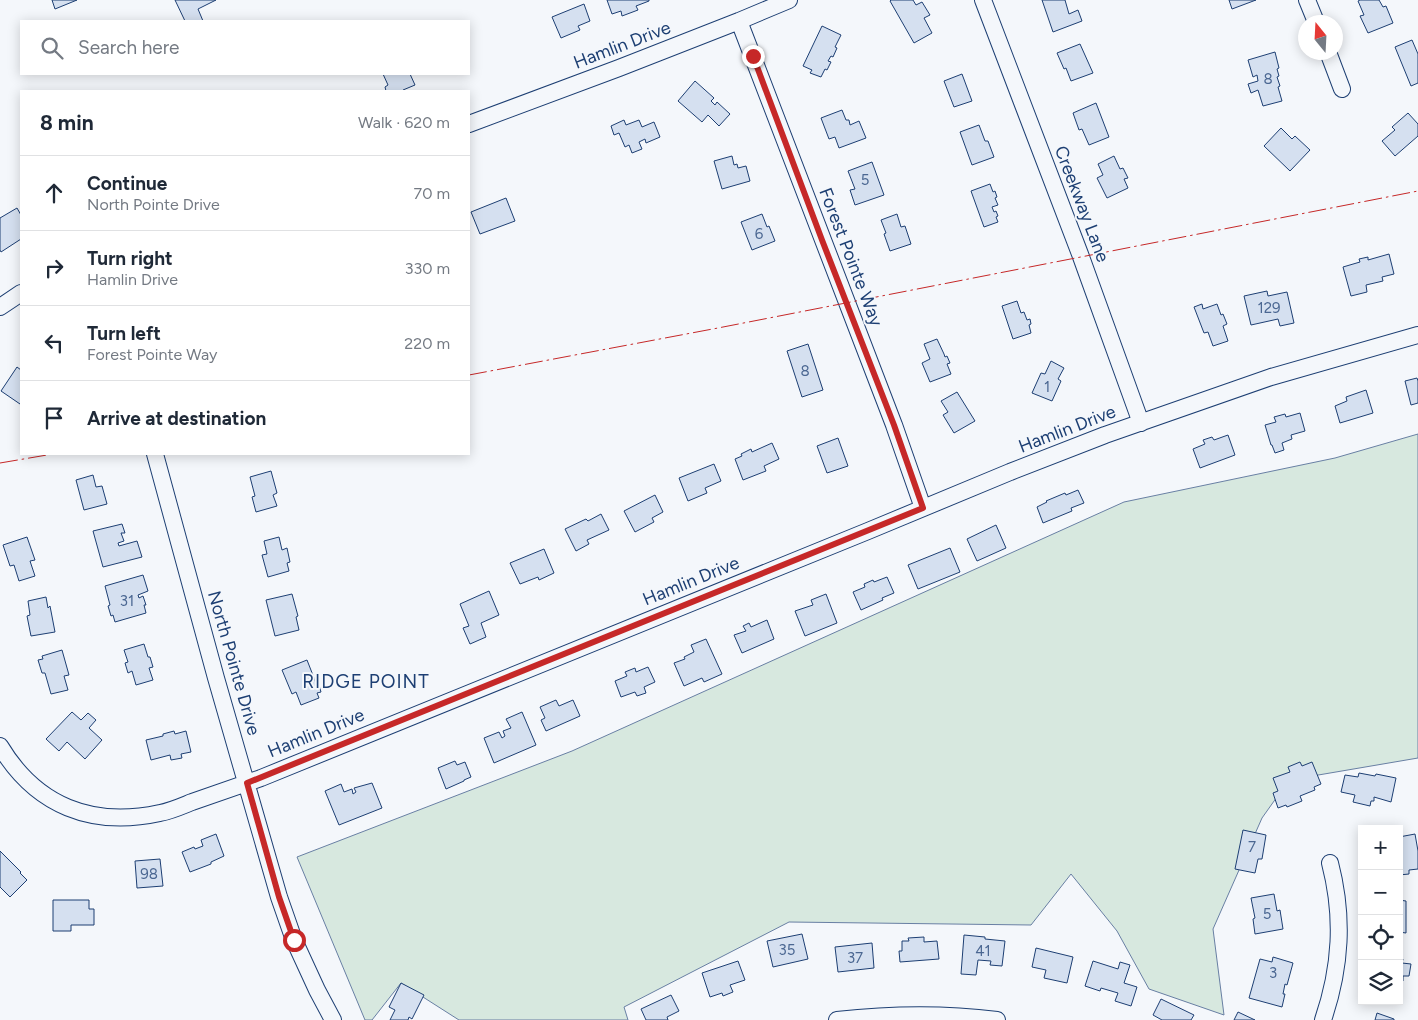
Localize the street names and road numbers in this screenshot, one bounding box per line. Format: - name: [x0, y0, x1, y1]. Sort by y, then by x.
- street label: Hamlin Drive: [570, 16, 674, 74]
- street label: Creekway Lane: [1050, 143, 1114, 265]
- street label: Forest Pointe Way: [814, 185, 888, 330]
- street label: Hamlin Drive: [1015, 400, 1119, 458]
- street label: Hamlin Drive: [639, 552, 743, 610]
- street label: North Pointe Drive: [203, 588, 265, 738]
- street label: Hamlin Drive: [264, 704, 368, 762]

